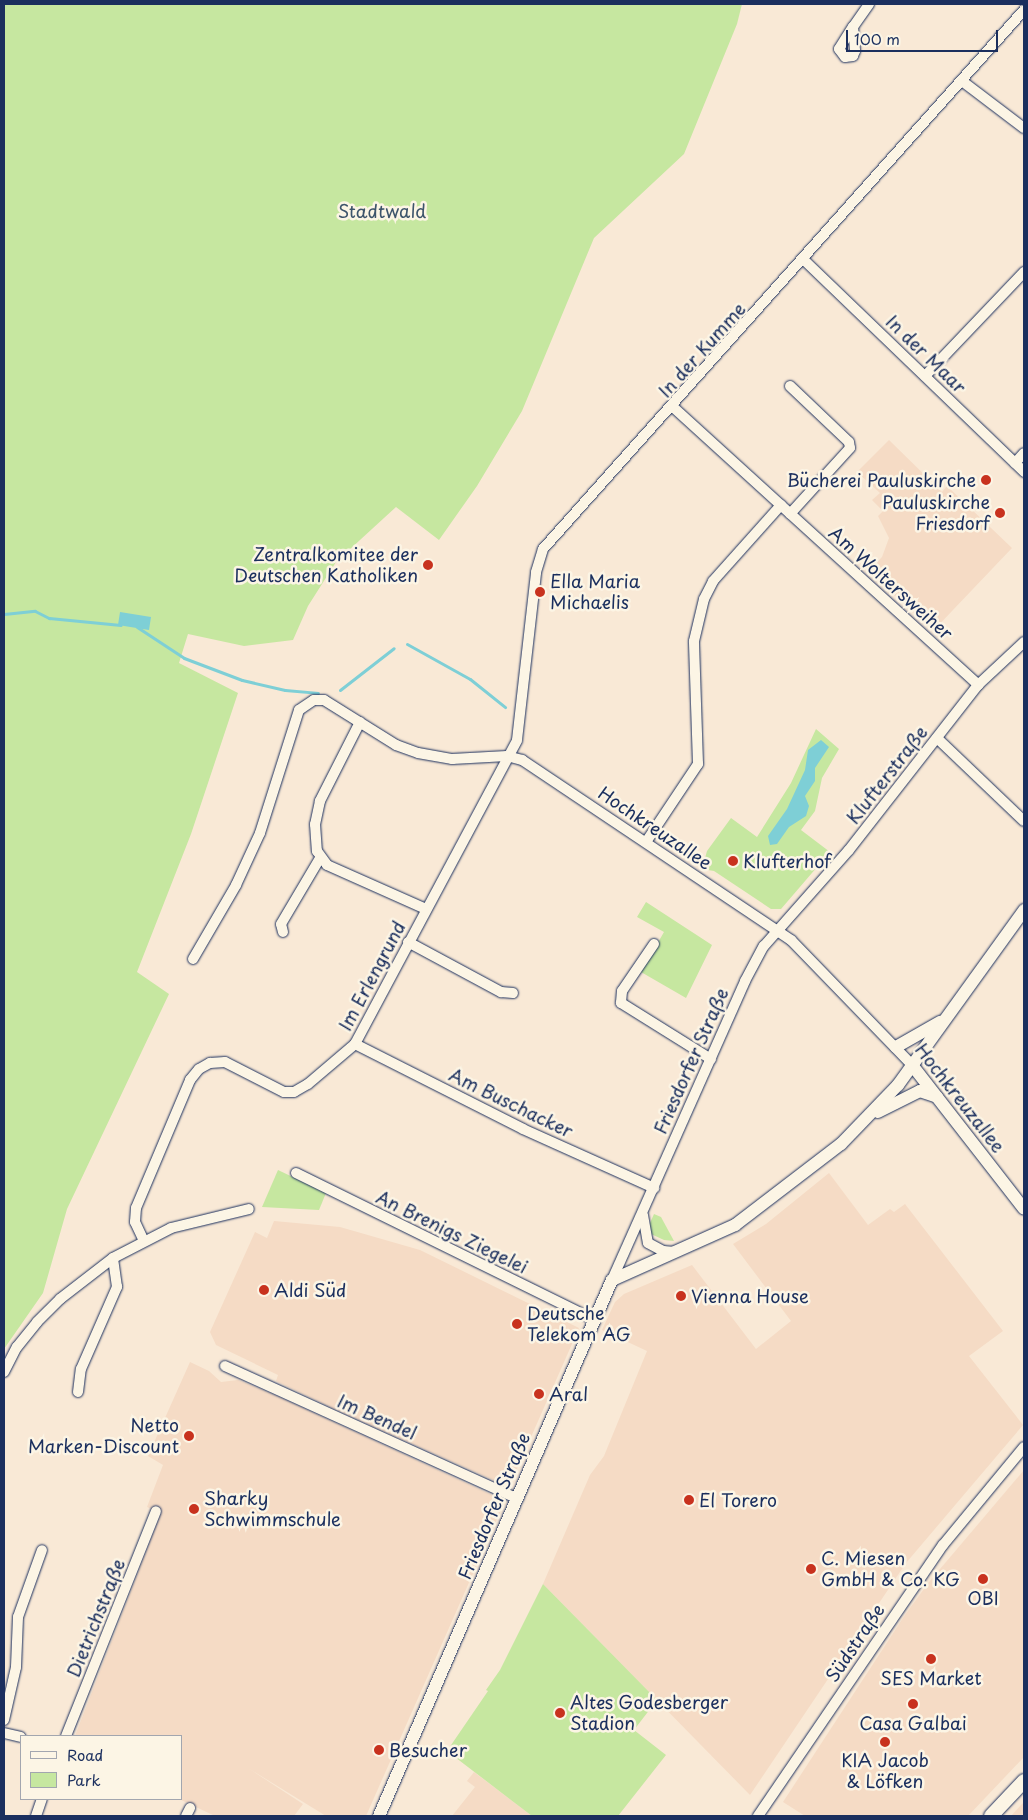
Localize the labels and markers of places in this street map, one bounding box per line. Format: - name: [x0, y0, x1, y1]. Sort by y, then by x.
- place label: Bücherei Pauluskirche: [787, 469, 976, 491]
- marker: Bücherei Pauluskirche: [980, 474, 992, 486]
- place label: Pauluskirche Friesdorf: [882, 492, 990, 534]
- marker: Pauluskirche Friesdorf: [994, 507, 1006, 519]
- place label: Zentralkomitee der Deutschen Katholiken: [232, 544, 418, 586]
- marker: Zentralkomitee der Deutschen Katholiken: [422, 559, 434, 571]
- place label: Ella Maria Michaelis: [550, 571, 640, 614]
- marker: Ella Maria Michaelis: [534, 586, 546, 598]
- place label: Klufterhof: [743, 850, 831, 872]
- marker: Klufterhof: [727, 855, 739, 867]
- place label: Aldi Süd: [274, 1279, 347, 1301]
- marker: Aldi Süd: [258, 1284, 270, 1296]
- place label: Vienna House: [691, 1285, 809, 1307]
- marker: Vienna House: [675, 1290, 687, 1302]
- place label: Deutsche Telekom AG: [527, 1303, 631, 1346]
- marker: Deutsche Telekom AG: [511, 1318, 523, 1330]
- place label: Aral: [549, 1383, 588, 1405]
- marker: Aral: [533, 1388, 545, 1400]
- place label: Netto Marken-Discount: [28, 1415, 179, 1458]
- marker: Netto Marken-Discount: [183, 1430, 195, 1442]
- place label: Sharky Schwimmschule: [204, 1488, 341, 1530]
- place label: El Torero: [699, 1489, 777, 1511]
- marker: El Torero: [683, 1494, 695, 1506]
- marker: Sharky Schwimmschule: [188, 1503, 200, 1515]
- place label: C. Miesen GmbH & Co. KG: [821, 1548, 961, 1590]
- marker: C. Miesen GmbH & Co. KG: [805, 1563, 817, 1575]
- marker: OBI: [977, 1573, 989, 1585]
- place label: OBI: [967, 1587, 999, 1609]
- marker: SES Market: [925, 1653, 937, 1665]
- place label: SES Market: [879, 1667, 983, 1689]
- place label: Altes Godesberger Stadion: [570, 1692, 729, 1735]
- marker: Casa Galbai: [907, 1698, 919, 1710]
- marker: Altes Godesberger Stadion: [554, 1707, 566, 1719]
- place label: Casa Galbai: [859, 1712, 967, 1734]
- marker: KIA Jacob & Löfken: [879, 1736, 891, 1748]
- place label: Besucher: [389, 1739, 467, 1761]
- marker: Besucher: [373, 1744, 385, 1756]
- place label: KIA Jacob & Löfken: [841, 1750, 929, 1792]

